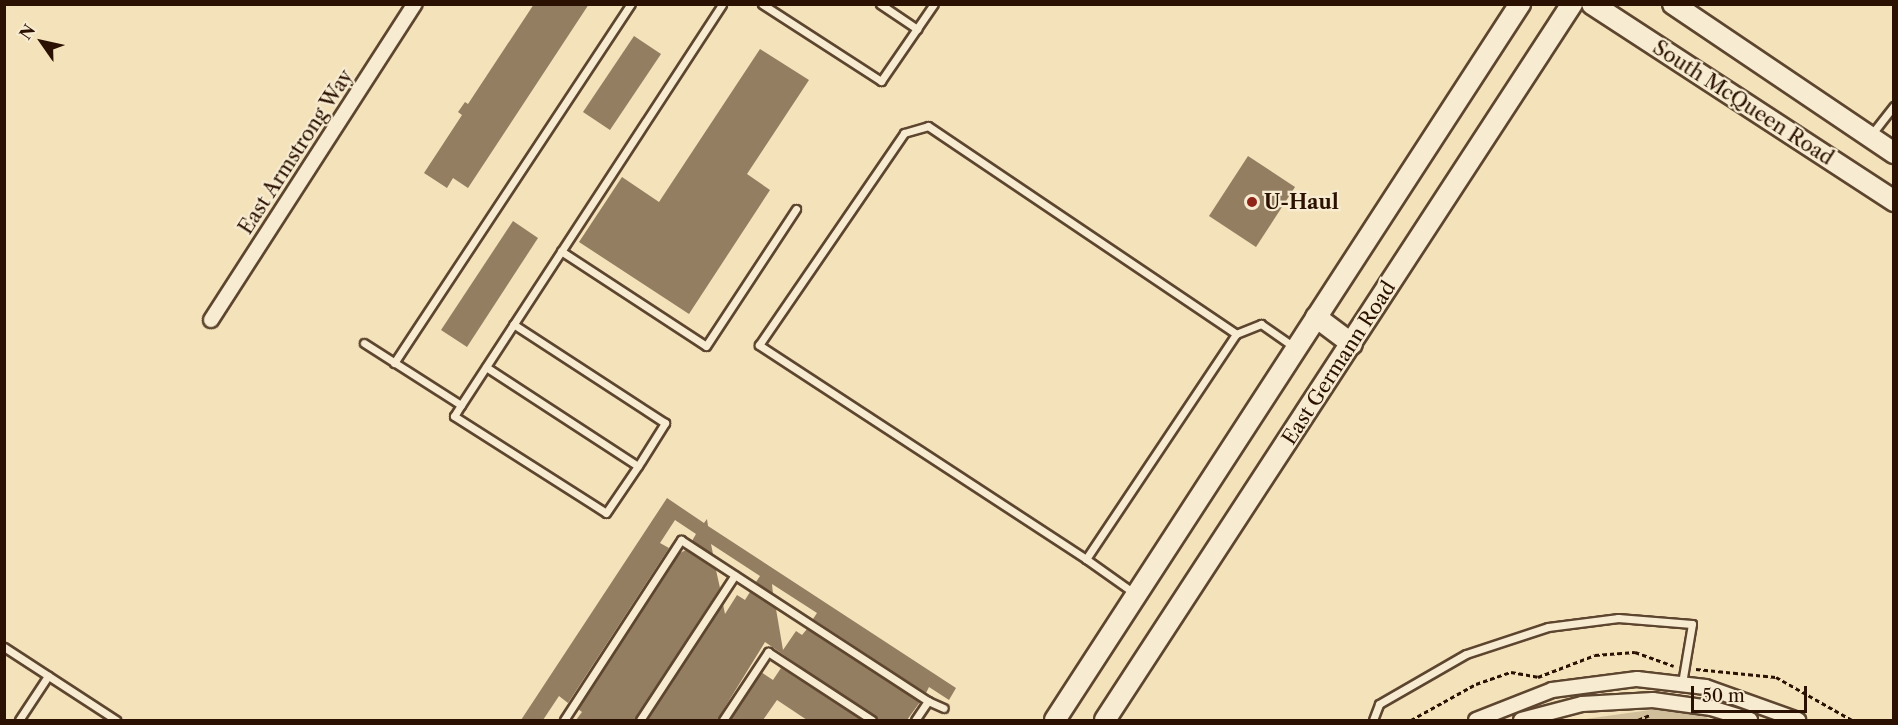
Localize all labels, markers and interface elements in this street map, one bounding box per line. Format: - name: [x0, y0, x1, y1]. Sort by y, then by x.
- north arrow: [12, 12, 72, 72]
- text: N: [15, 21, 39, 43]
- street label: South McQueen Road: [1648, 36, 1838, 170]
- street label: East Armstrong Way: [233, 65, 359, 239]
- place label: U-Haul: [1264, 190, 1339, 214]
- marker: U-Haul: [1245, 195, 1259, 209]
- street label: East Germann Road: [1277, 277, 1401, 449]
- scale bar: [1694, 674, 1810, 712]
- text: 50 m: [1702, 685, 1745, 707]

